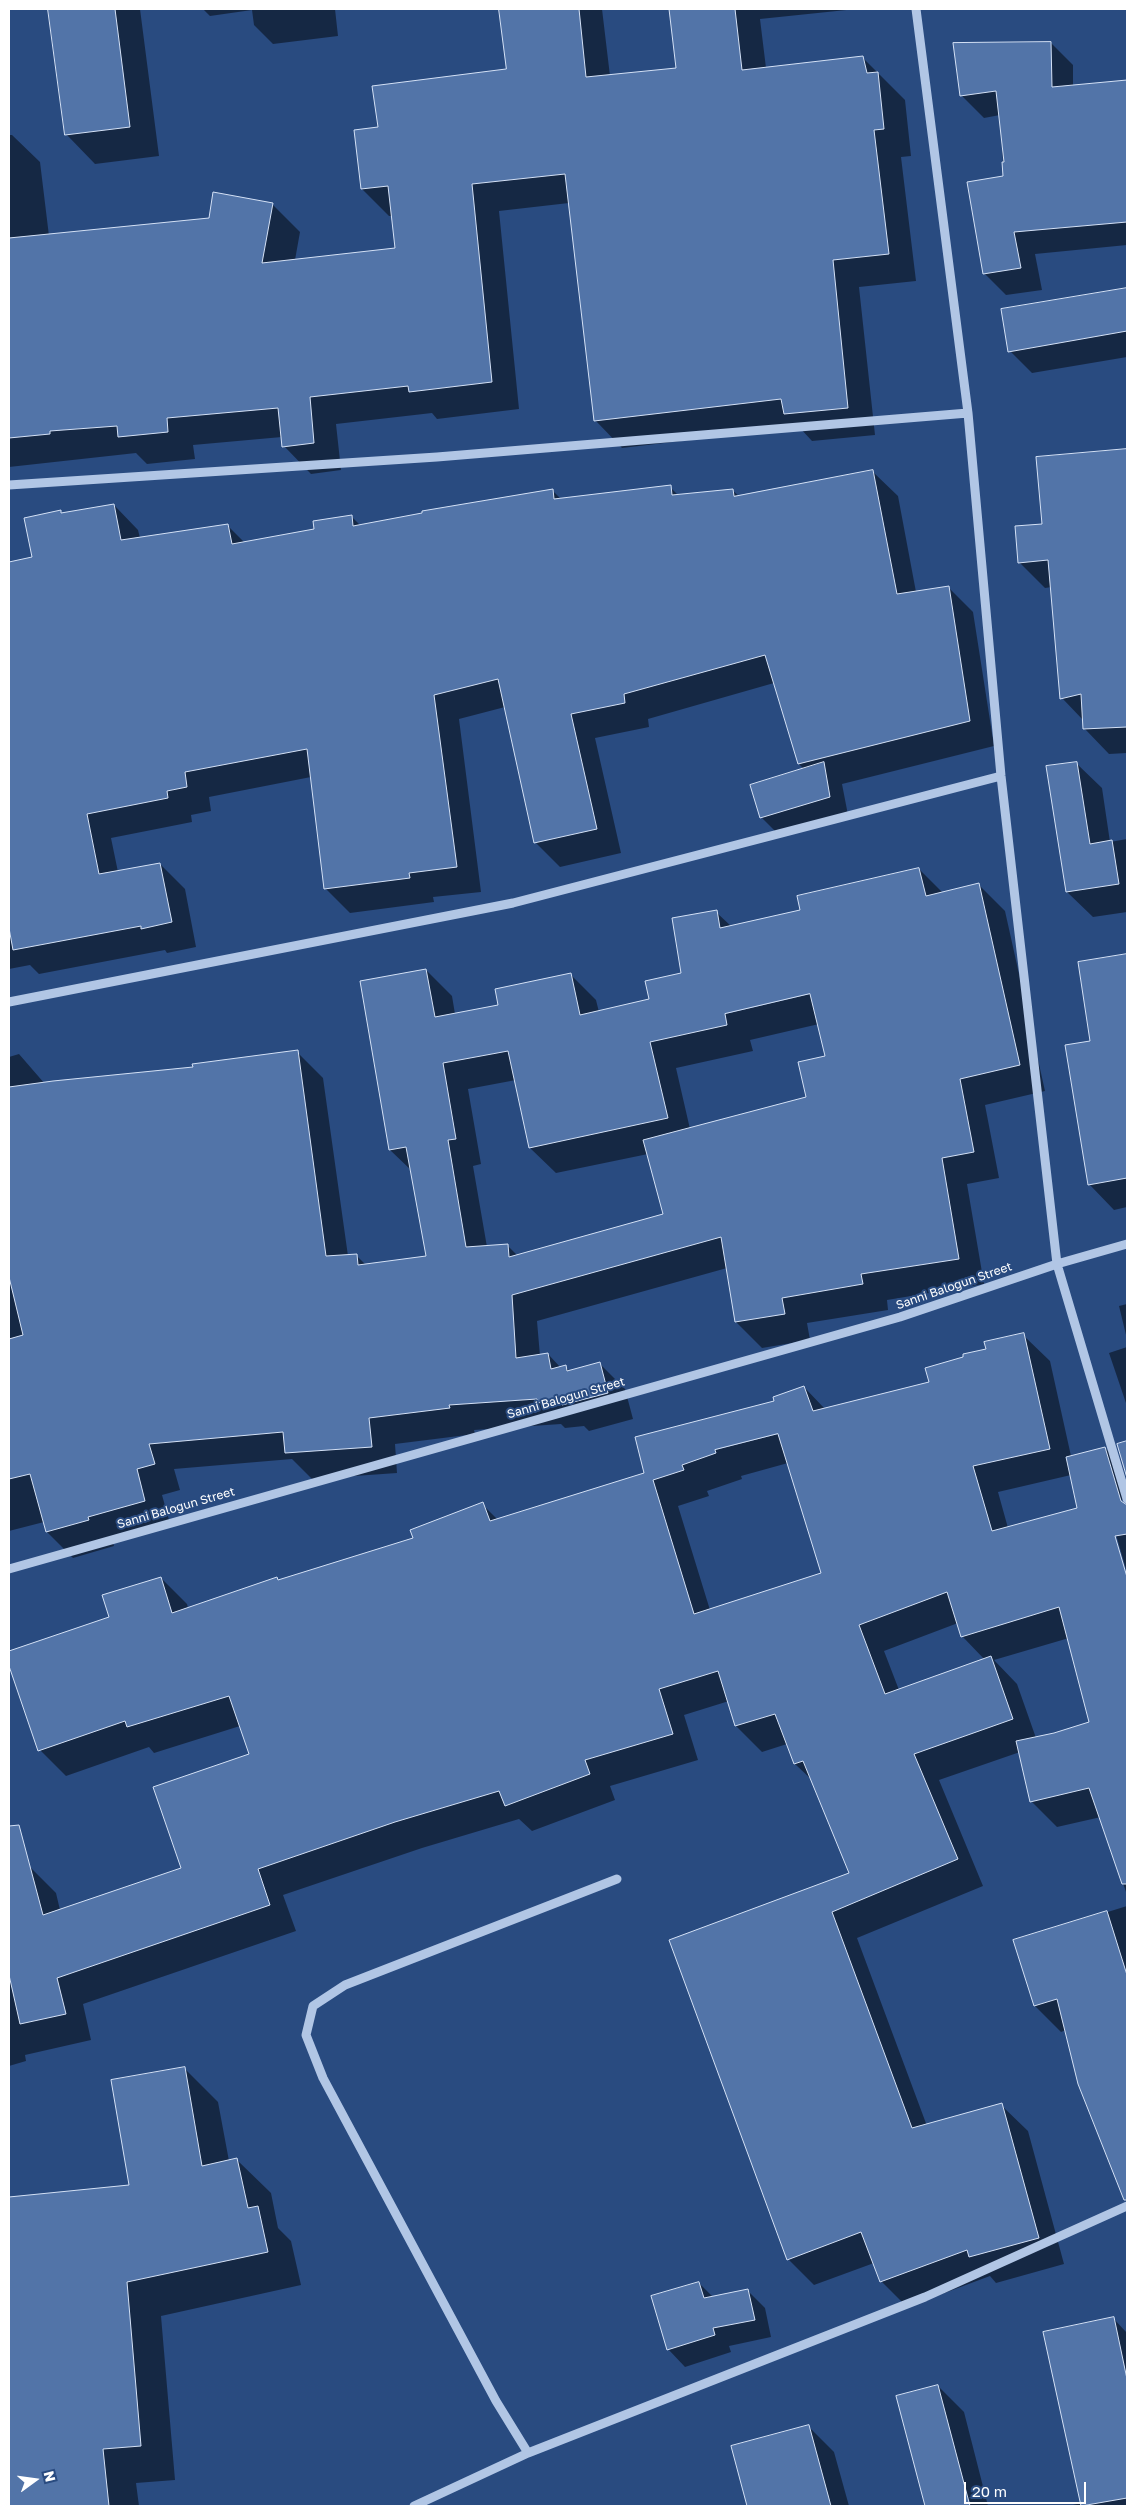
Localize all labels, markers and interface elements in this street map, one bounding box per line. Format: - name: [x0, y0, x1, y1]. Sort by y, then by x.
- street label: Sanni Balogun Street: [894, 1259, 1014, 1313]
- street label: Sanni Balogun Street: [506, 1374, 626, 1422]
- street label: Sanni Balogun Street: [116, 1484, 236, 1532]
- north arrow: [10, 2455, 60, 2505]
- text: N: [41, 2469, 60, 2483]
- scale bar: [966, 2472, 1088, 2504]
- text: 20 m: [972, 2482, 1007, 2500]

